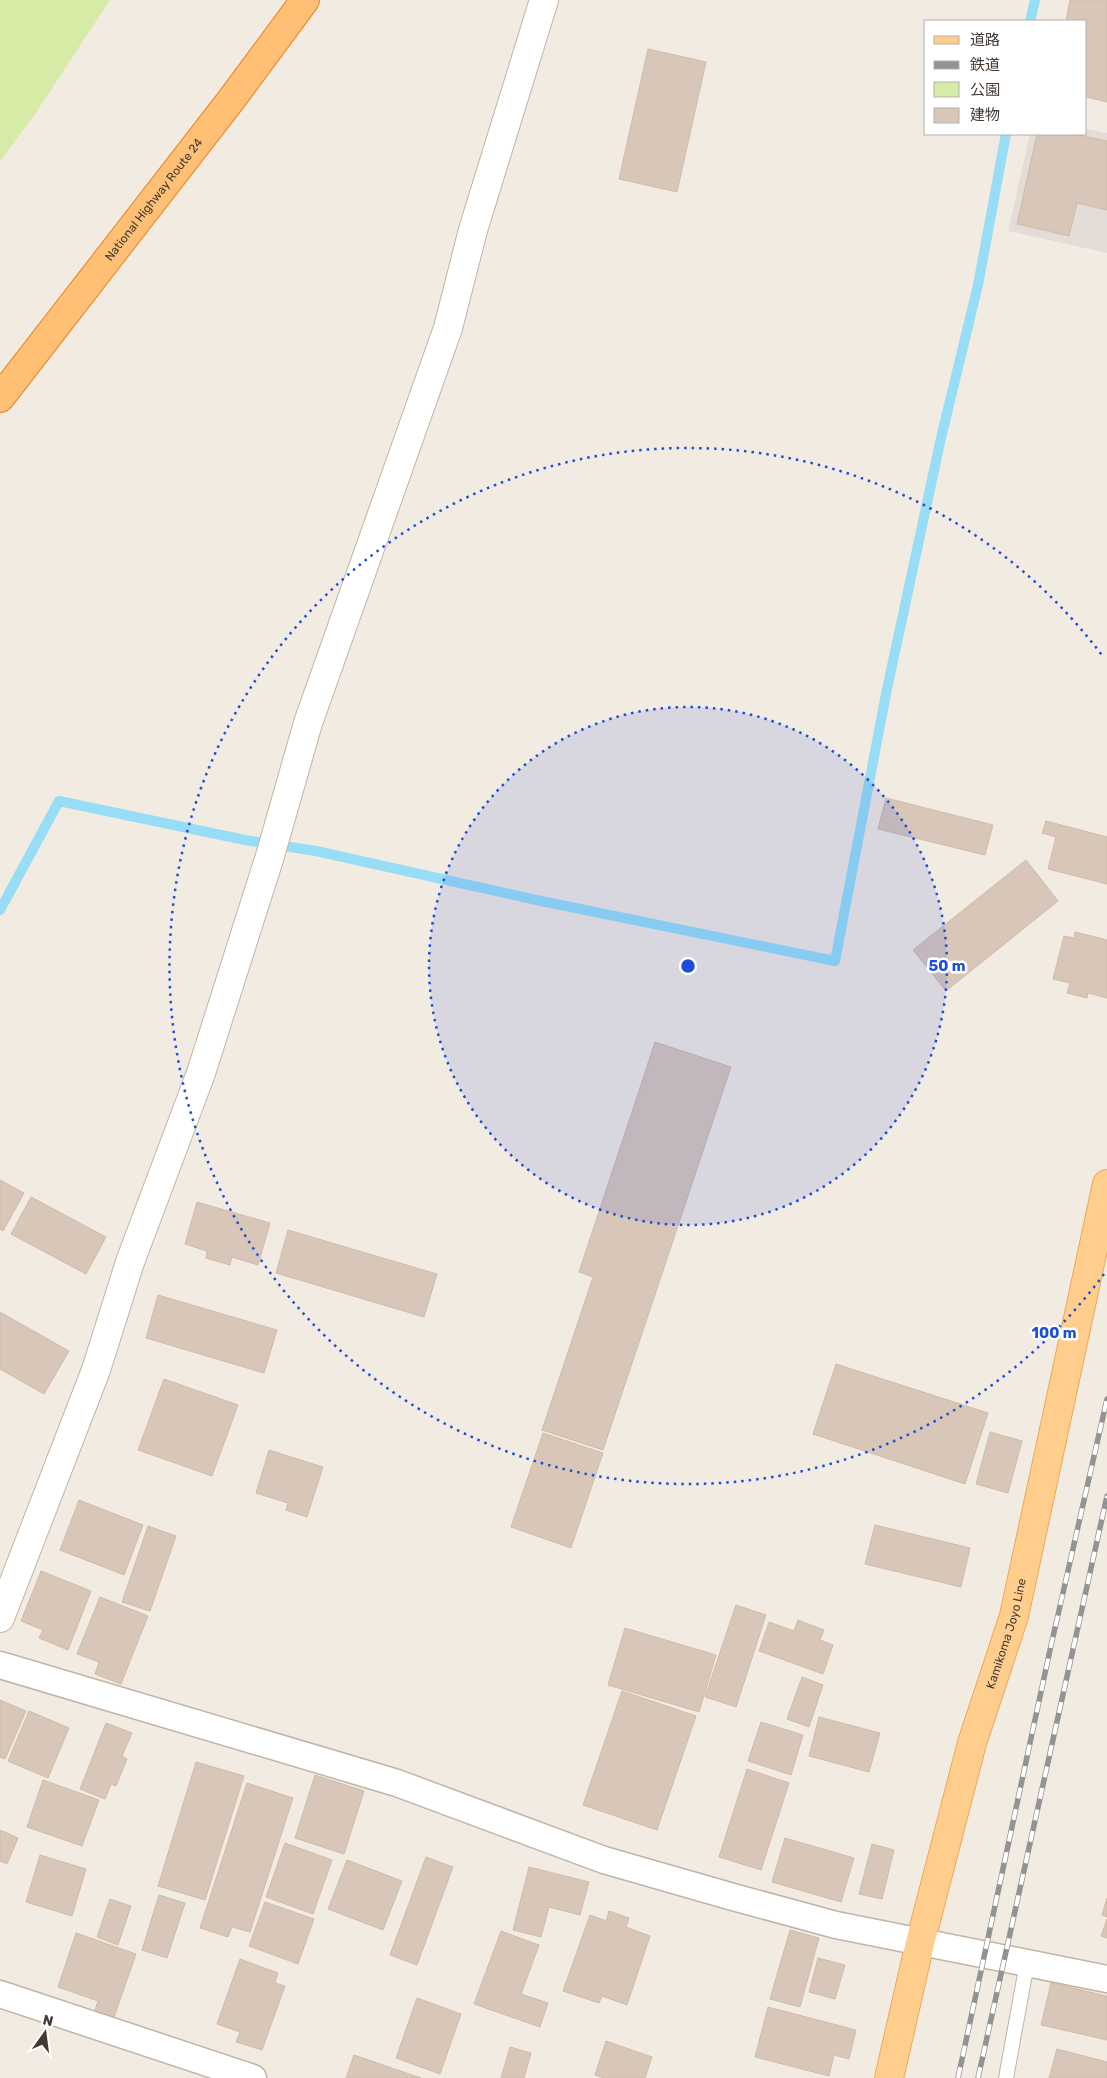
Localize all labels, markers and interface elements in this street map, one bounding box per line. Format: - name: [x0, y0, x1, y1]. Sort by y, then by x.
- legend: [924, 20, 1087, 135]
- text: 道路: [970, 31, 1000, 49]
- text: 鉄道: [970, 56, 1000, 74]
- text: 公園: [970, 81, 1000, 99]
- text: 建物: [970, 106, 1000, 124]
- street label: National Highway Route 24: [102, 135, 206, 264]
- centre of rings: [679, 957, 697, 975]
- text: 50 m: [929, 957, 965, 975]
- text: 100 m: [1032, 1324, 1076, 1342]
- street label: Kamikoma Joyo Line: [983, 1577, 1029, 1691]
- north arrow: [20, 2008, 70, 2058]
- text: N: [41, 2011, 55, 2030]

